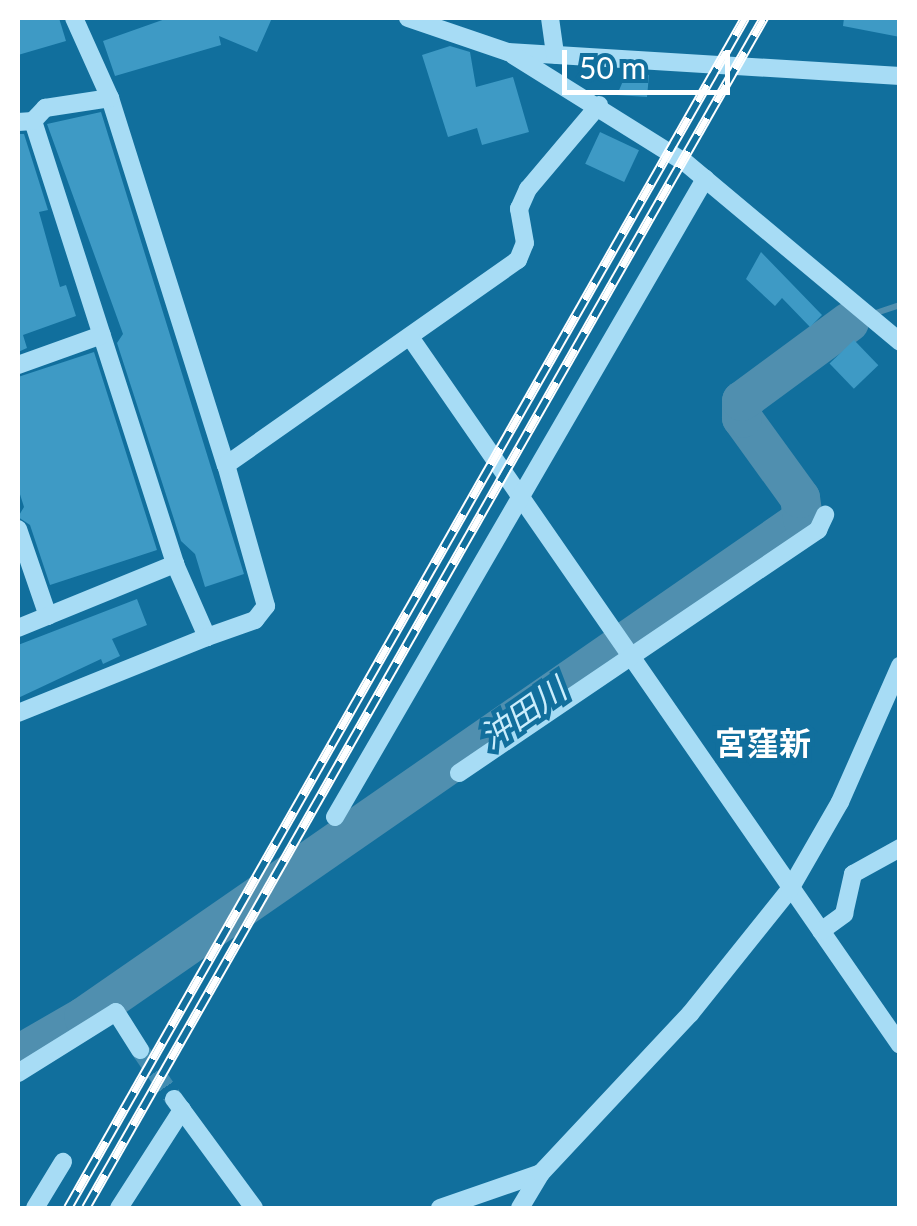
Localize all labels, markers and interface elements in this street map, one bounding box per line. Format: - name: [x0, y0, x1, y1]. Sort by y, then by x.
- scale bar: [567, 30, 734, 92]
- text: 50 m: [579, 49, 646, 85]
- water label: 沖田川: [473, 670, 573, 756]
- district label: 宮窪新: [715, 724, 811, 762]

